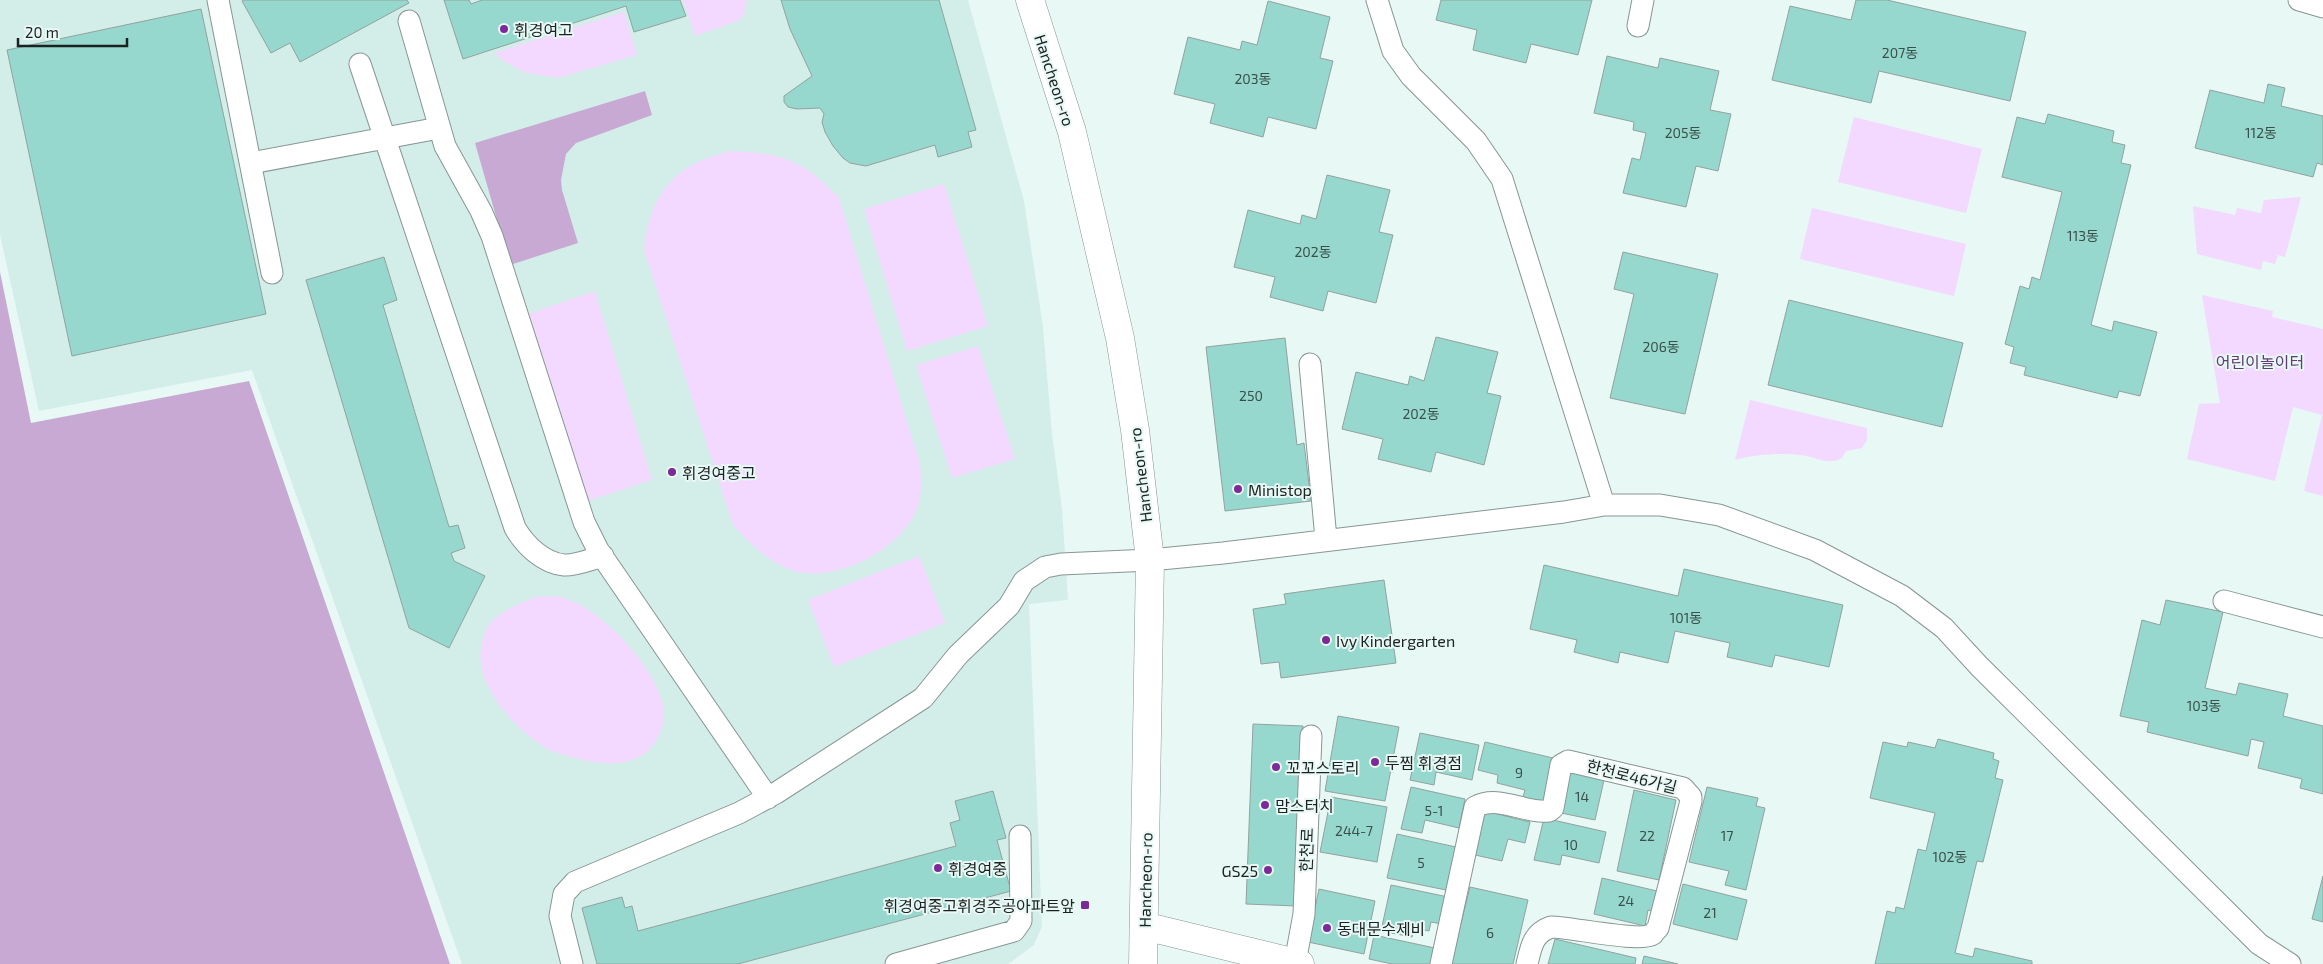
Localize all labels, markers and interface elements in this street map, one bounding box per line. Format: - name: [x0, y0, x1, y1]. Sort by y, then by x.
- scale bar: [18, 15, 126, 47]
- place label: 휘경여고: [514, 20, 573, 39]
- text: 20 m: [25, 23, 59, 41]
- marker: 휘경여고: [498, 23, 510, 35]
- street label: Hancheon-ro: [1031, 32, 1079, 128]
- house number: 207동: [1882, 44, 1918, 61]
- house number: 203동: [1235, 70, 1272, 87]
- house number: 205동: [1665, 124, 1701, 141]
- house number: 112동: [2245, 124, 2277, 141]
- house number: 113동: [2067, 227, 2099, 244]
- house number: 202동: [1294, 243, 1332, 260]
- house number: 206동: [1642, 338, 1680, 355]
- park label: 어린이놀이터: [2216, 352, 2304, 371]
- house number: 250: [1239, 387, 1263, 404]
- house number: 202동: [1402, 405, 1440, 422]
- street label: Hancheon-ro: [1125, 427, 1155, 523]
- place label: 휘경여중고: [682, 463, 756, 482]
- marker: 휘경여중고: [666, 466, 678, 478]
- place label: Ministop: [1248, 480, 1312, 499]
- marker: Ministop: [1232, 483, 1244, 495]
- house number: 101동: [1670, 609, 1702, 626]
- place label: Ivy Kindergarten: [1336, 631, 1455, 650]
- marker: Ivy Kindergarten: [1320, 634, 1332, 646]
- house number: 103동: [2187, 697, 2221, 714]
- place label: 두찜 휘경점: [1385, 753, 1462, 772]
- marker: 두찜 휘경점: [1369, 756, 1381, 768]
- street label: 한천로46가길: [1585, 756, 1679, 796]
- place label: 꼬꼬스토리: [1286, 758, 1360, 777]
- marker: 꼬꼬스토리: [1270, 761, 1282, 773]
- house number: 9: [1515, 764, 1523, 781]
- house number: 14: [1575, 788, 1589, 805]
- place label: 맘스터치: [1275, 796, 1334, 815]
- marker: 맘스터치: [1259, 799, 1271, 811]
- house number: 5-1: [1425, 802, 1443, 819]
- house number: 244-7: [1335, 822, 1373, 839]
- street label: 한천로: [1296, 827, 1316, 872]
- house number: 22: [1639, 827, 1655, 844]
- house number: 17: [1721, 827, 1733, 844]
- street label: Hancheon-ro: [1135, 832, 1155, 928]
- house number: 10: [1564, 836, 1578, 853]
- house number: 102동: [1933, 848, 1967, 865]
- house number: 5: [1417, 854, 1425, 871]
- place label: 휘경여중: [948, 859, 1007, 878]
- place label: GS25: [1221, 861, 1258, 880]
- marker: 휘경여중: [932, 862, 944, 874]
- marker: GS25: [1262, 864, 1274, 876]
- house number: 24: [1618, 892, 1634, 909]
- place label: 휘경여중고휘경주공아파트앞: [884, 896, 1075, 915]
- marker: 휘경여중고휘경주공아파트앞: [1079, 899, 1091, 911]
- house number: 21: [1703, 904, 1717, 921]
- place label: 동대문수제비: [1337, 919, 1425, 938]
- marker: 동대문수제비: [1321, 922, 1333, 934]
- house number: 6: [1486, 924, 1494, 941]

